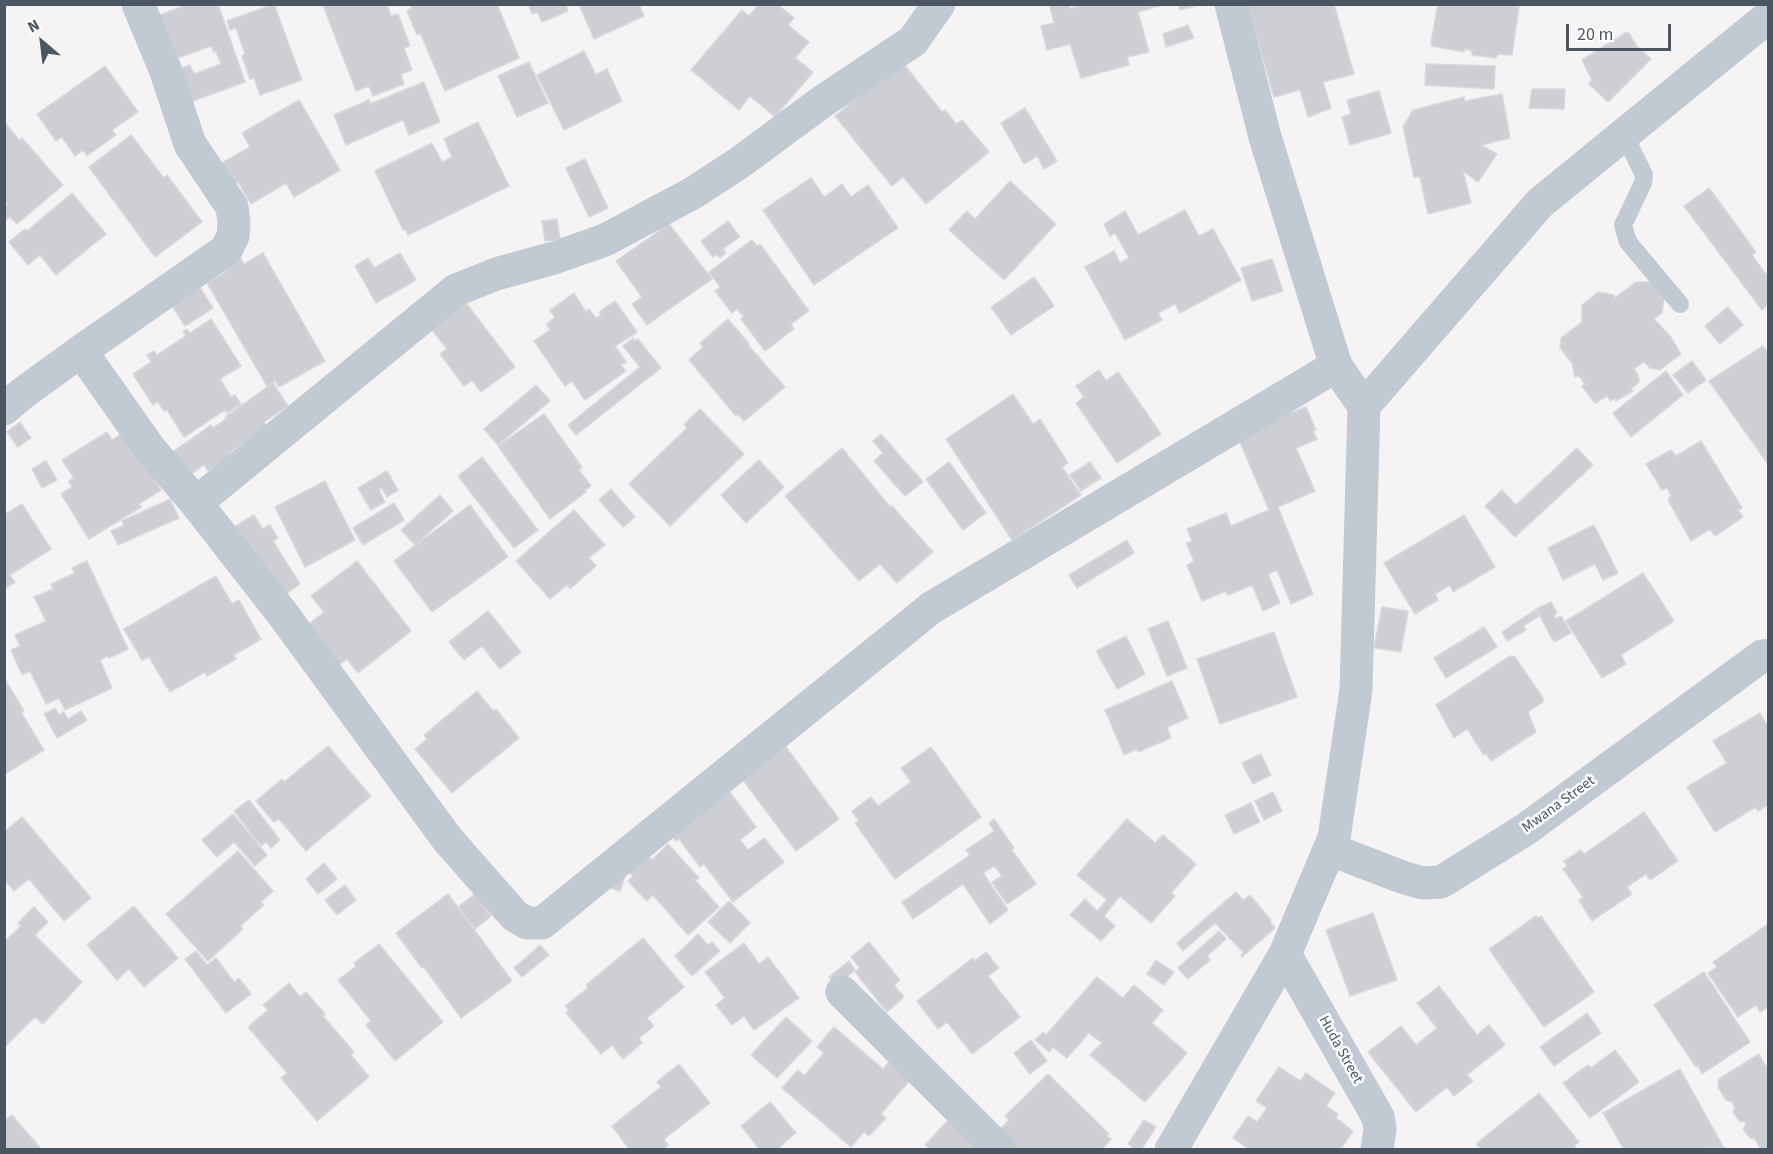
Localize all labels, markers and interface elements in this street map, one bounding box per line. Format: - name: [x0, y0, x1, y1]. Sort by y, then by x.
- north arrow: [12, 12, 72, 72]
- scale bar: [1569, 12, 1674, 50]
- text: N: [24, 14, 43, 38]
- text: 20 m: [1577, 22, 1613, 47]
- street label: Mwana Street: [1519, 773, 1599, 837]
- street label: Huda Street: [1314, 1013, 1366, 1087]

